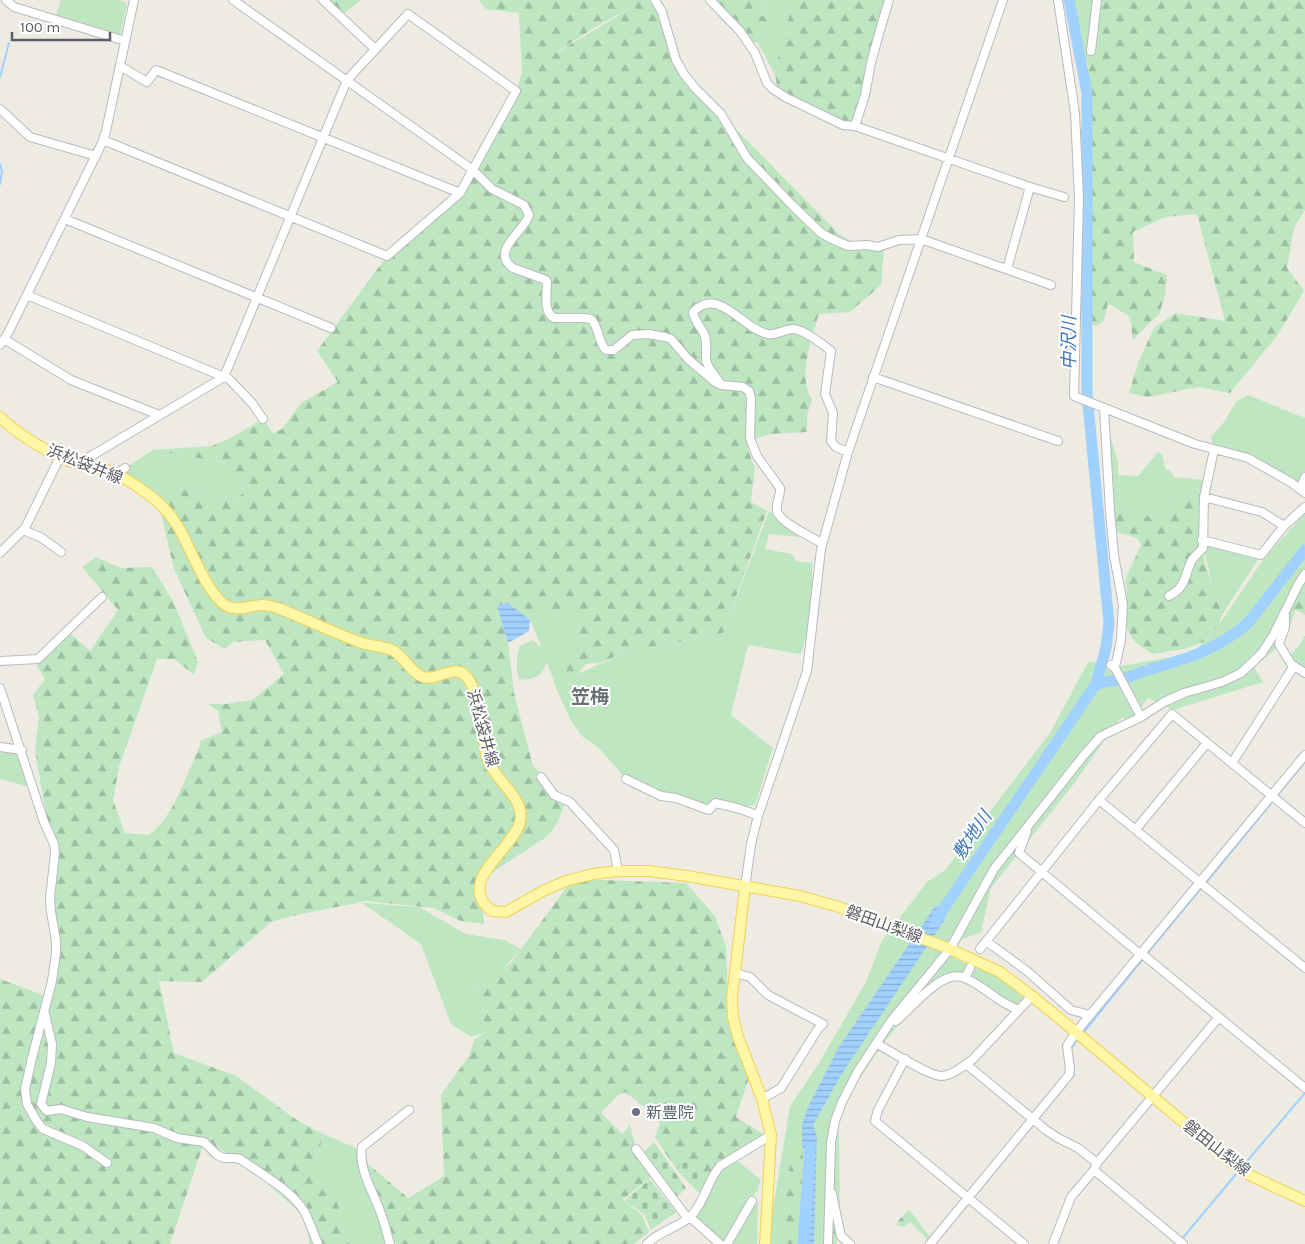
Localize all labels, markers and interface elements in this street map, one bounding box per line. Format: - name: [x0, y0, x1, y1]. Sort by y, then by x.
- scale bar: [12, 10, 110, 42]
- text: 100 m: [20, 18, 60, 36]
- water label: 中沢川: [1058, 314, 1080, 370]
- street label: 浜松袋井線: [44, 440, 126, 488]
- district label: 笠梅: [571, 686, 609, 708]
- street label: 浜松袋井線: [463, 687, 503, 769]
- water label: 敷地川: [948, 805, 997, 864]
- street label: 磐田山梨線: [843, 901, 925, 947]
- place label: 新豊院: [646, 1103, 694, 1122]
- marker: 新豊院: [630, 1106, 642, 1118]
- street label: 磐田山梨線: [1180, 1116, 1254, 1180]

